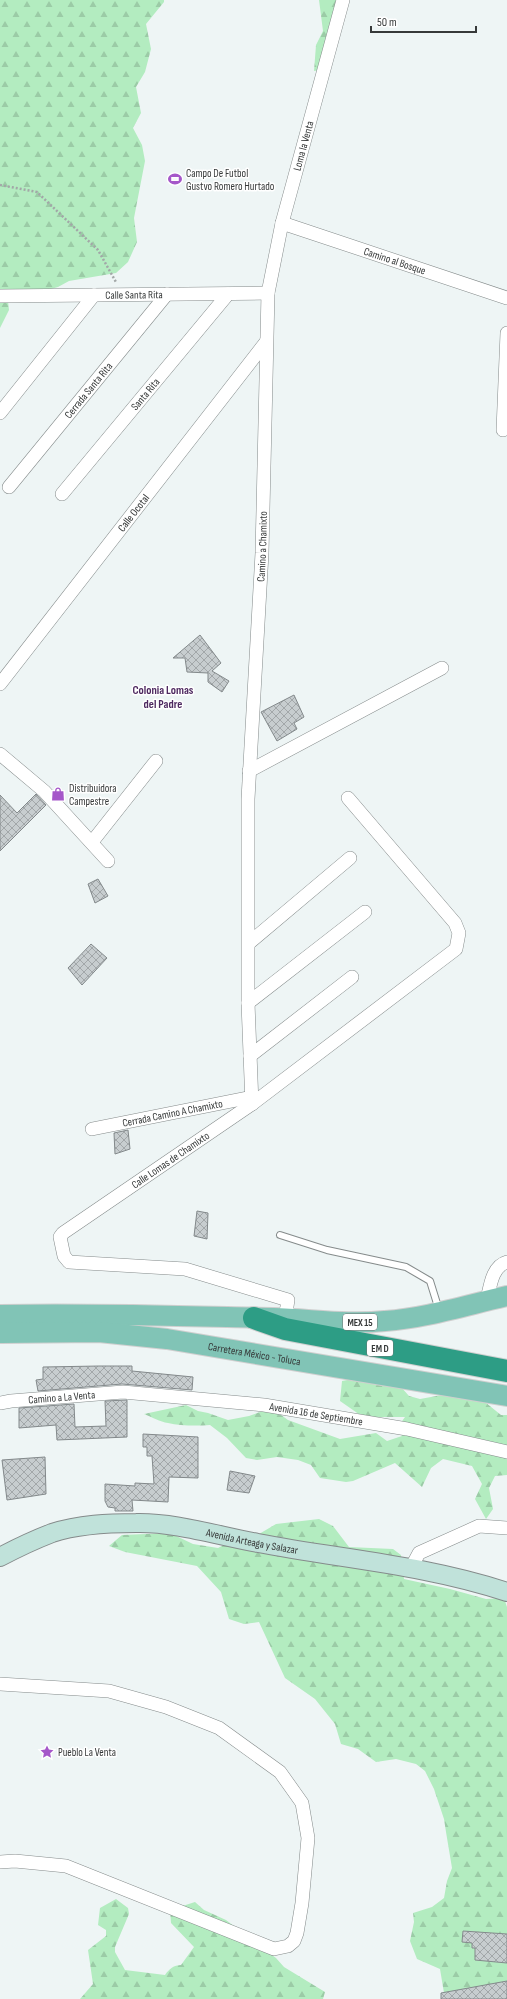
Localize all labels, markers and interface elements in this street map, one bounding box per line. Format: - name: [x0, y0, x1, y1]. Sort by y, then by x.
- scale bar: [371, 8, 476, 34]
- text: 50 m: [377, 15, 397, 30]
- street label: Loma la Venta: [291, 120, 317, 172]
- place label: Campo De Futbol Gustvo Romero Hurtado: [186, 167, 275, 193]
- sports icon: Campo De Futbol Gustvo Romero Hurtado: [167, 171, 183, 187]
- street label: Camino al Bosque: [362, 245, 427, 277]
- street label: Calle Santa Rita: [105, 288, 163, 302]
- street label: Cerrada Santa Rita: [62, 360, 115, 421]
- street label: Santa Rita: [128, 376, 162, 413]
- street label: Calle Ocotal: [115, 492, 152, 534]
- street label: Camino a Chamixto: [254, 510, 270, 582]
- district label: Colonia Lomas del Padre: [133, 683, 194, 712]
- place label: Distribuidora Campestre: [69, 782, 117, 808]
- shop icon: Distribuidora Campestre: [50, 786, 66, 802]
- street label: Cerrada Camino A Chamixto: [121, 1097, 224, 1130]
- street label: Calle Lomas de Chamixto: [129, 1129, 212, 1191]
- road number: MEX 15: [343, 1314, 377, 1330]
- street label: Carretera México - Toluca: [207, 1340, 302, 1368]
- road number: EM D: [367, 1340, 393, 1356]
- street label: Camino a La Venta: [28, 1388, 96, 1407]
- street label: Avenida 16 de Septiembre: [267, 1400, 364, 1428]
- street label: Avenida Arteaga y Salazar: [204, 1526, 299, 1557]
- place icon: Pueblo La Venta: [39, 1744, 55, 1760]
- place label: Pueblo La Venta: [58, 1746, 116, 1759]

